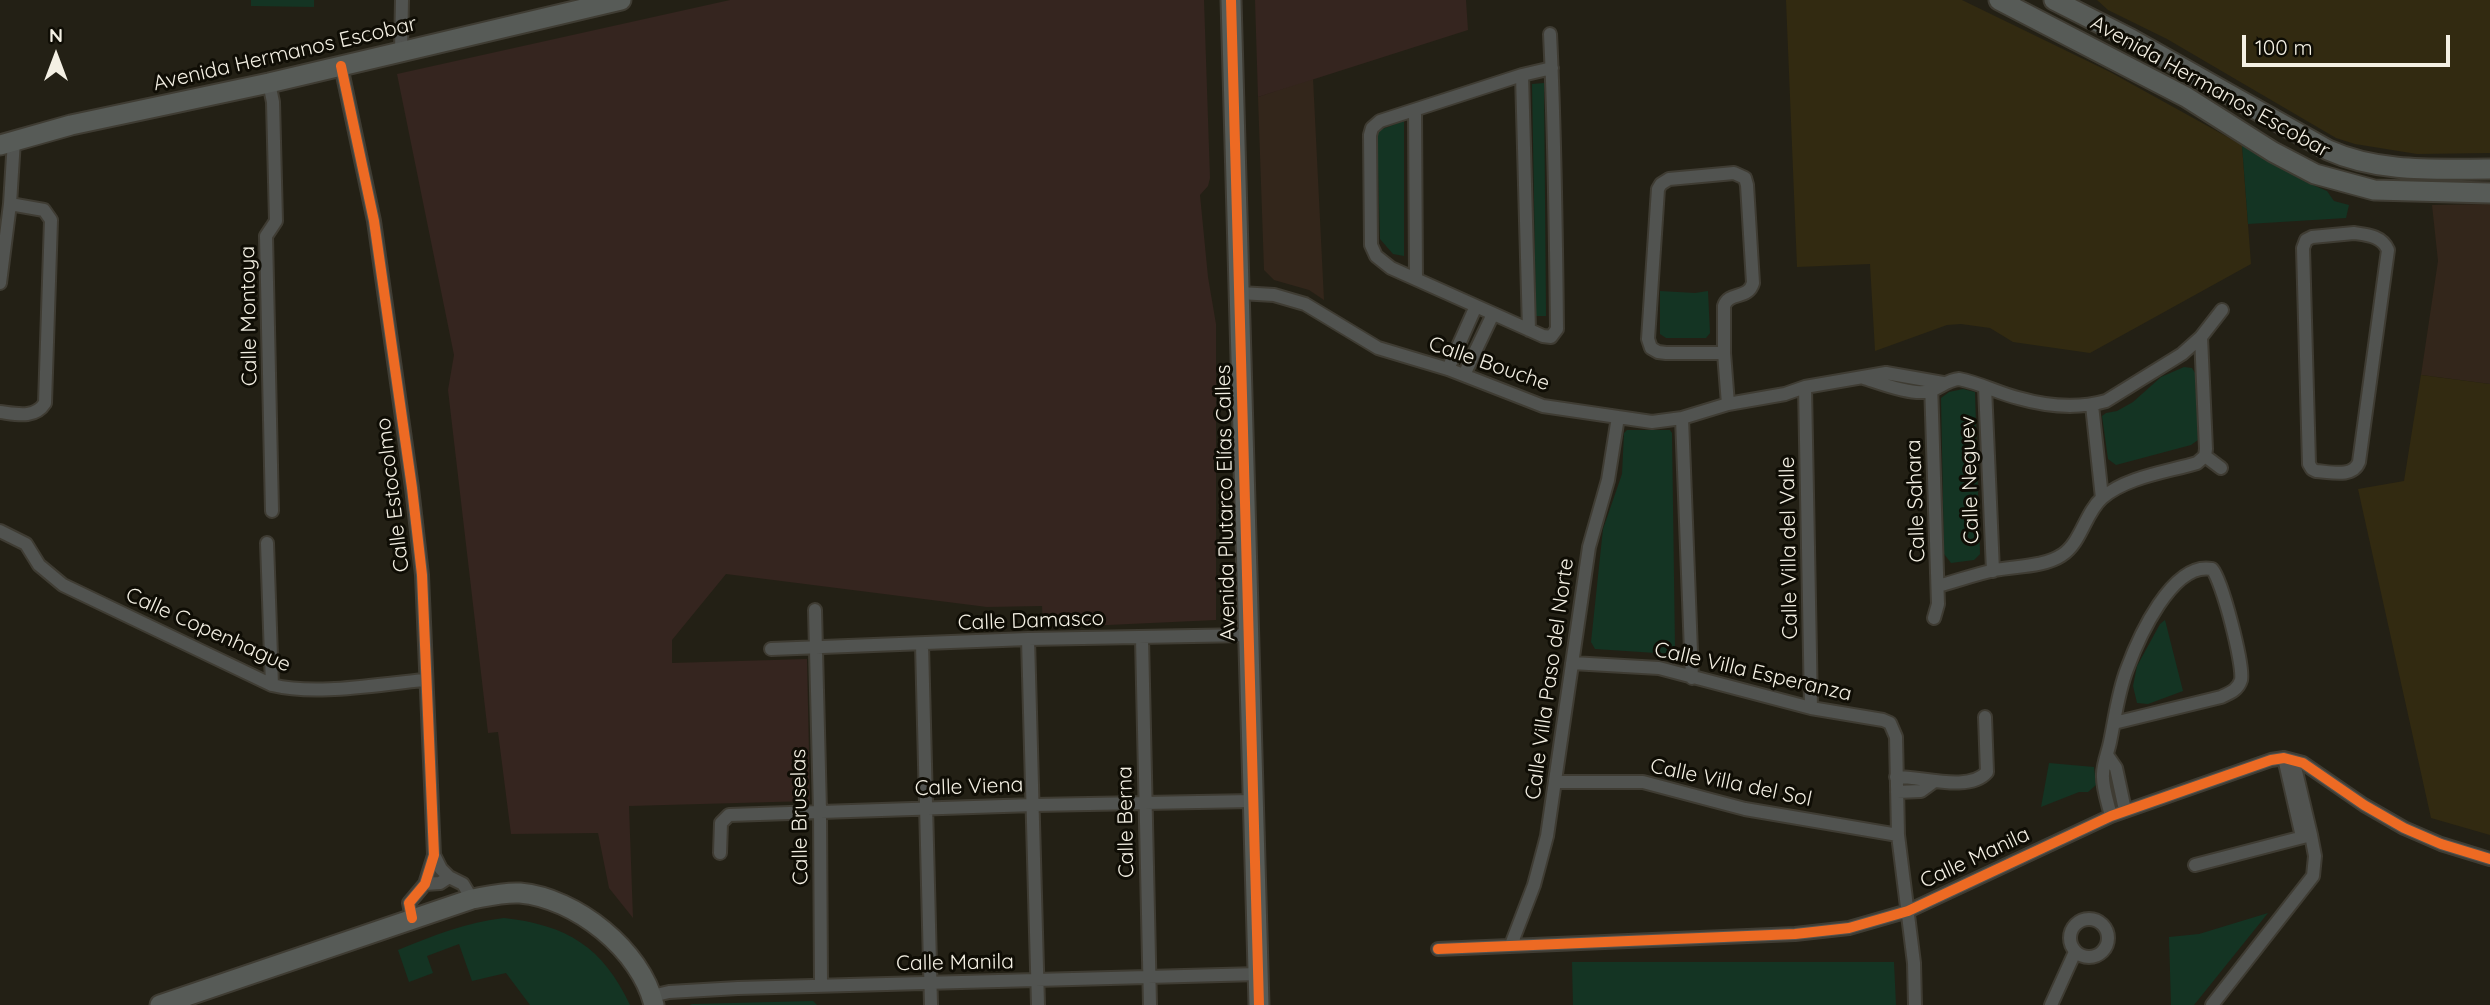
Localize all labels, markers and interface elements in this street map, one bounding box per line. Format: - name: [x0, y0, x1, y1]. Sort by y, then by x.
- street label: Avenida Hermanos Escobar: [151, 11, 419, 97]
- street label: Avenida Hermanos Escobar: [2086, 11, 2334, 163]
- north arrow: [21, 21, 91, 91]
- scale bar: [2245, 21, 2453, 65]
- text: N: [49, 23, 63, 47]
- text: 100 m: [2255, 34, 2313, 60]
- street label: Calle Montoya: [235, 246, 263, 386]
- street label: Calle Bouche: [1425, 332, 1553, 396]
- street label: Avenida Plutarco Elías Calles: [1211, 364, 1241, 642]
- street label: Calle Neguev: [1955, 415, 1985, 545]
- street label: Calle Estocolmo: [371, 416, 415, 574]
- street label: Calle Sahara: [1901, 439, 1931, 563]
- street label: Calle Villa del Valle: [1775, 456, 1803, 640]
- street label: Calle Villa Paso del Norte: [1521, 557, 1579, 801]
- street label: Calle Copenhague: [122, 582, 294, 678]
- street label: Calle Damasco: [957, 606, 1105, 636]
- street label: Calle Villa Esperanza: [1652, 637, 1854, 707]
- street label: Calle Bruselas: [786, 749, 814, 885]
- street label: Calle Villa del Sol: [1648, 754, 1814, 812]
- street label: Calle Berna: [1112, 766, 1140, 878]
- street label: Calle Viena: [914, 773, 1024, 801]
- street label: Calle Manila: [1916, 822, 2034, 894]
- street label: Calle Manila: [896, 949, 1014, 977]

